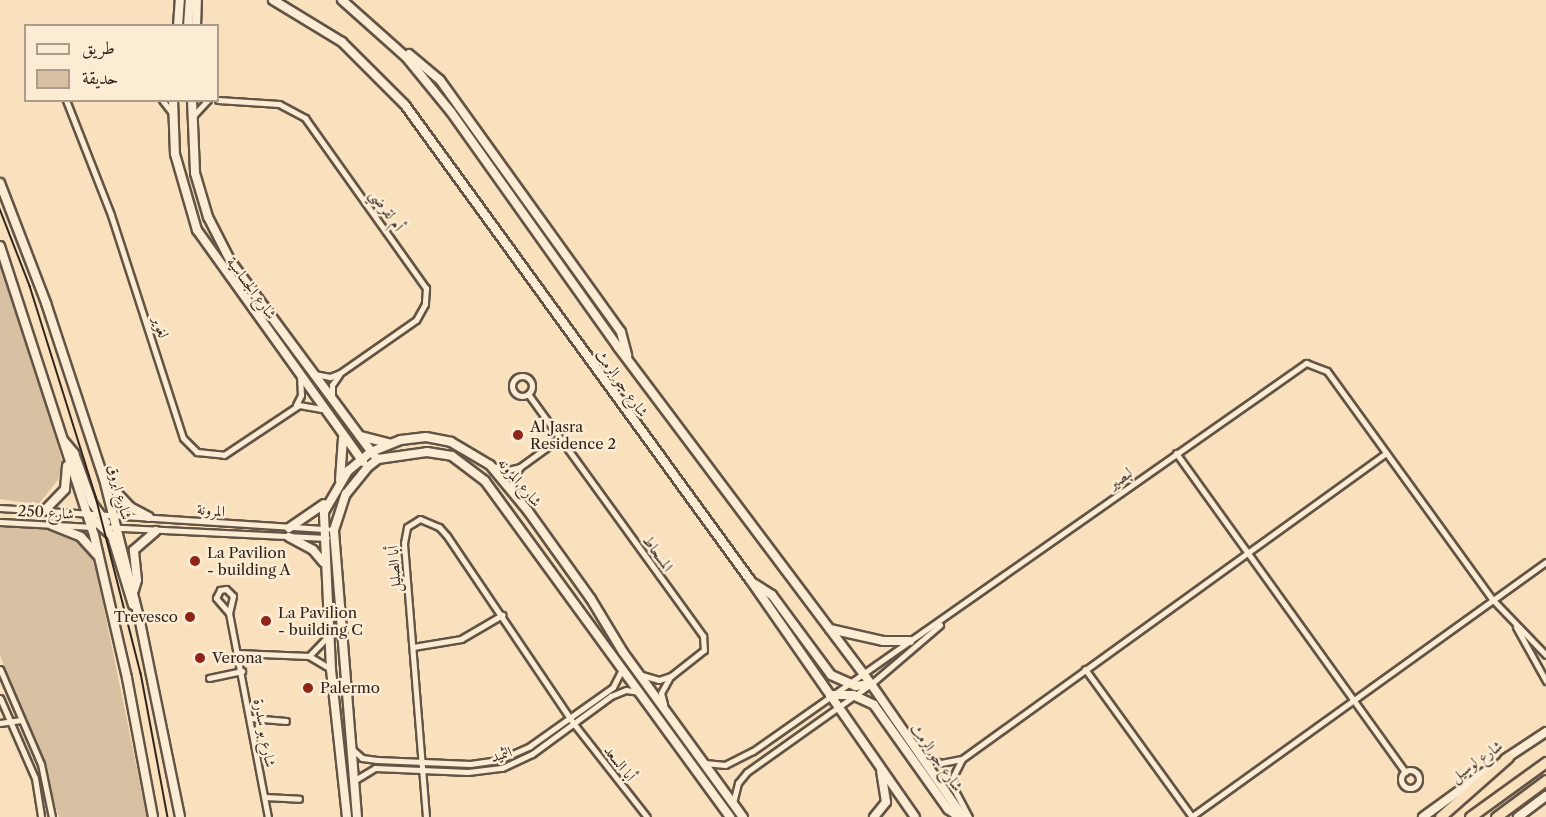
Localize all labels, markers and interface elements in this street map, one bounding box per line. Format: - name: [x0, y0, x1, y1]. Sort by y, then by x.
- legend: [24, 24, 219, 102]
- text: طريق: [82, 37, 115, 59]
- text: حديقة: [82, 67, 118, 89]
- street label: أم لقرضي: [366, 186, 408, 234]
- street label: شارع الجساسية: [223, 253, 281, 323]
- street label: لغوير: [149, 314, 173, 340]
- street label: شارع جو الرمث: [592, 346, 652, 420]
- place label: Al Jasra Residence 2: [530, 417, 616, 452]
- marker: Al Jasra Residence 2: [511, 428, 525, 442]
- street label: شارع المرونه: [494, 454, 546, 510]
- street label: شارع ابروق: [104, 462, 136, 522]
- street label: لبصير: [1104, 463, 1136, 493]
- street label: المرونة: [196, 500, 226, 520]
- street label: شارع 250: [17, 502, 75, 522]
- street label: المسحاط: [639, 531, 677, 575]
- place label: La Pavilion - building A: [207, 543, 291, 578]
- street label: أبا الصليل: [383, 545, 405, 593]
- marker: La Pavilion - building A: [188, 554, 202, 568]
- place label: La Pavilion - building C: [278, 603, 363, 638]
- place label: Trevesco: [114, 608, 178, 626]
- marker: Trevesco: [183, 610, 197, 624]
- marker: La Pavilion - building C: [259, 614, 273, 628]
- place label: Verona: [212, 649, 263, 667]
- marker: Verona: [193, 651, 207, 665]
- place label: Palermo: [320, 679, 380, 697]
- marker: Palermo: [301, 681, 315, 695]
- street label: شارع بو سدرة: [250, 697, 280, 769]
- street label: شارع جو الرمث: [907, 719, 967, 795]
- street label: شارع لوسيل: [1446, 737, 1506, 785]
- street label: أبا السعد: [600, 741, 640, 785]
- street label: الثميد: [488, 742, 514, 766]

